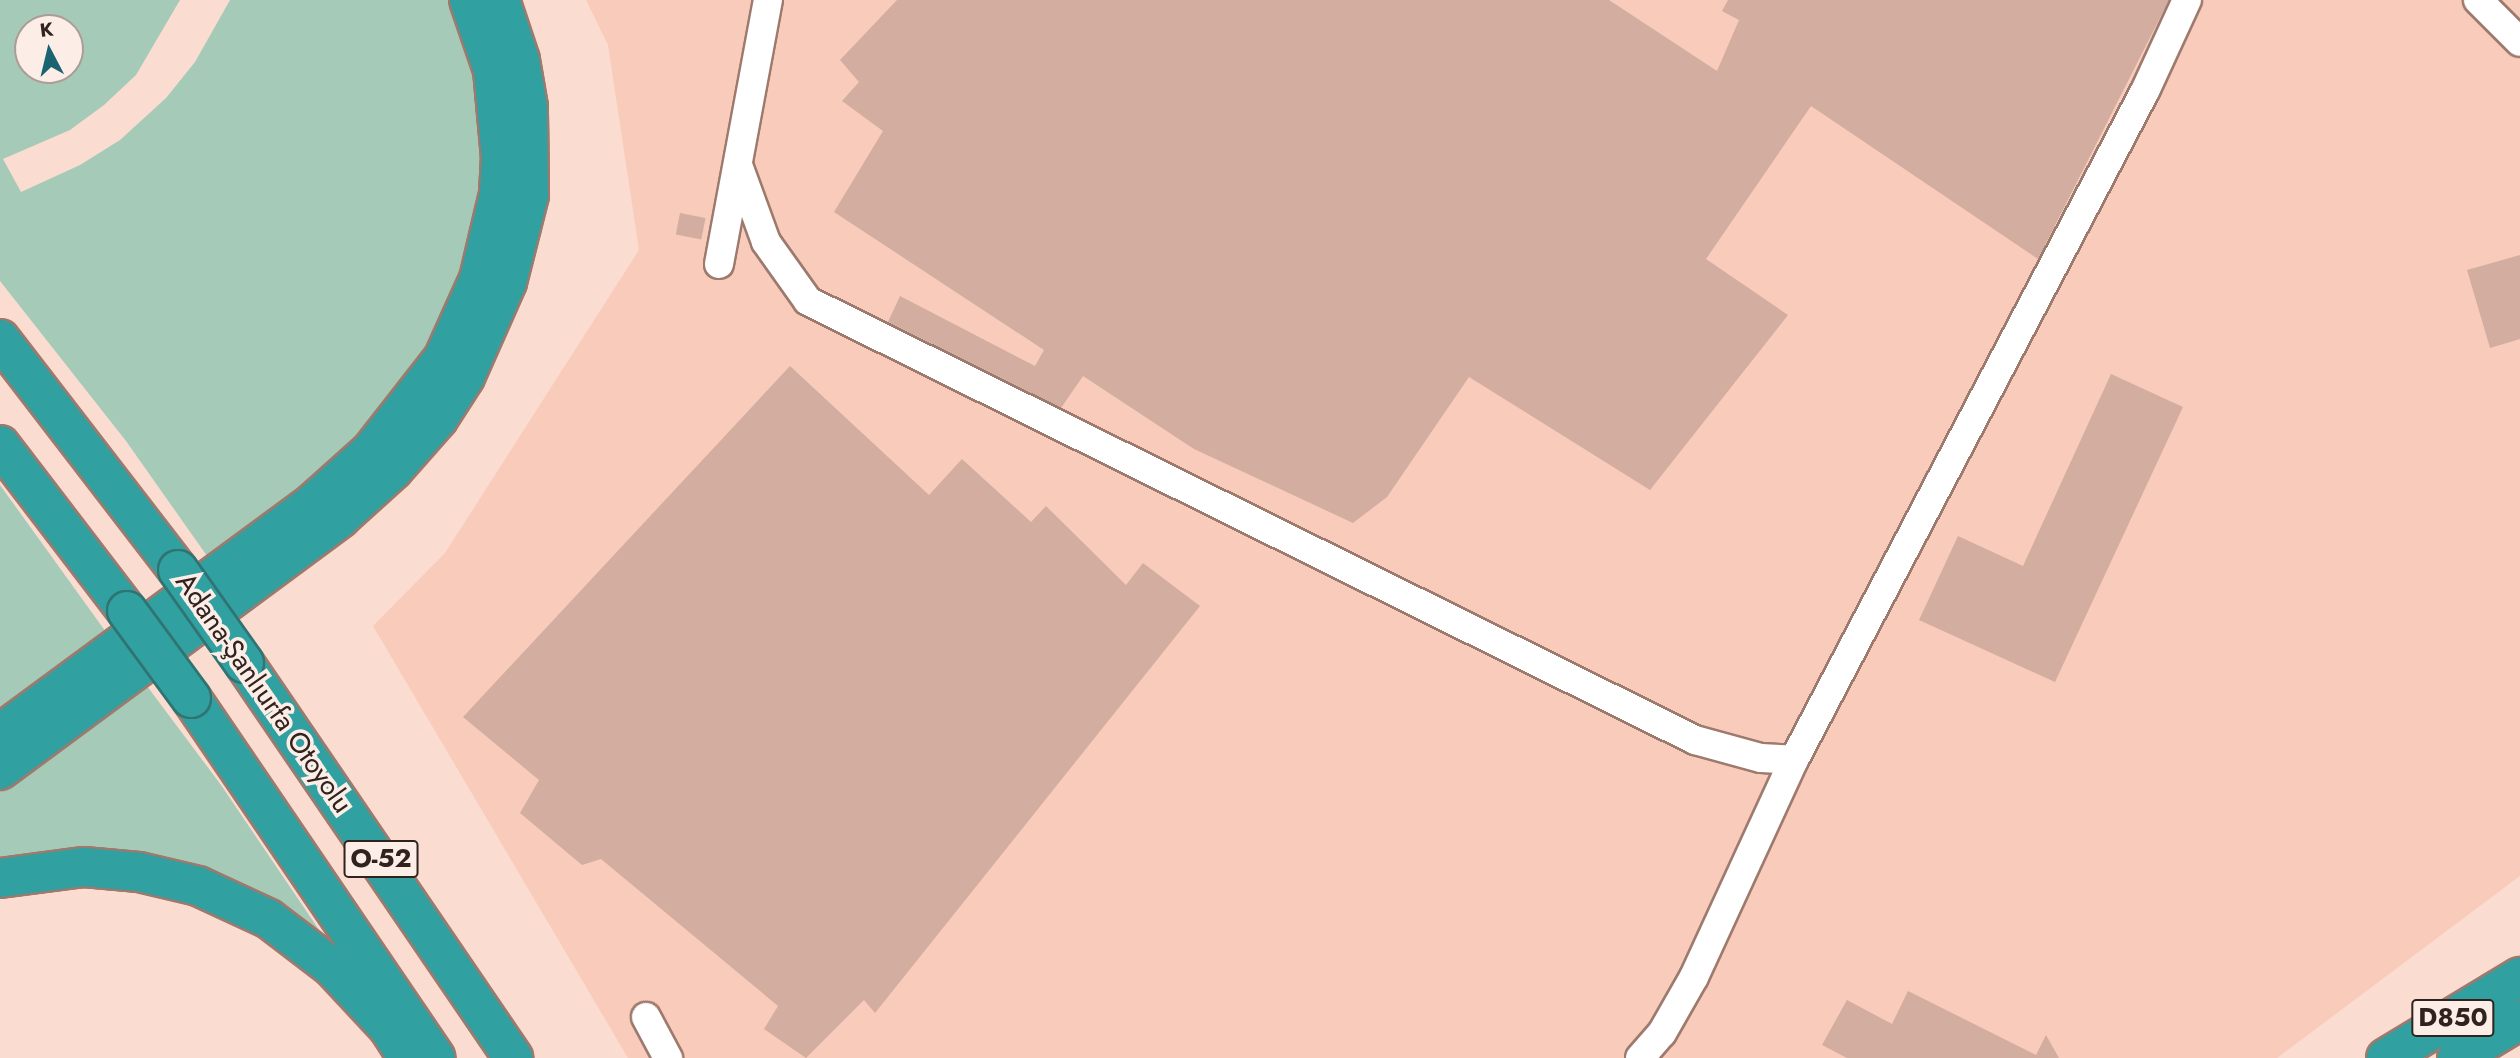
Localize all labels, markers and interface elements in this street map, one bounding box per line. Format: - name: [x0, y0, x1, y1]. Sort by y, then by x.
- north arrow: [14, 14, 84, 84]
- text: K: [38, 15, 55, 44]
- street label: Adana-Şanlıurfa Otoyolu: [168, 566, 360, 820]
- road number: O-52: [342, 836, 420, 881]
- road number: D850: [2411, 995, 2495, 1040]

